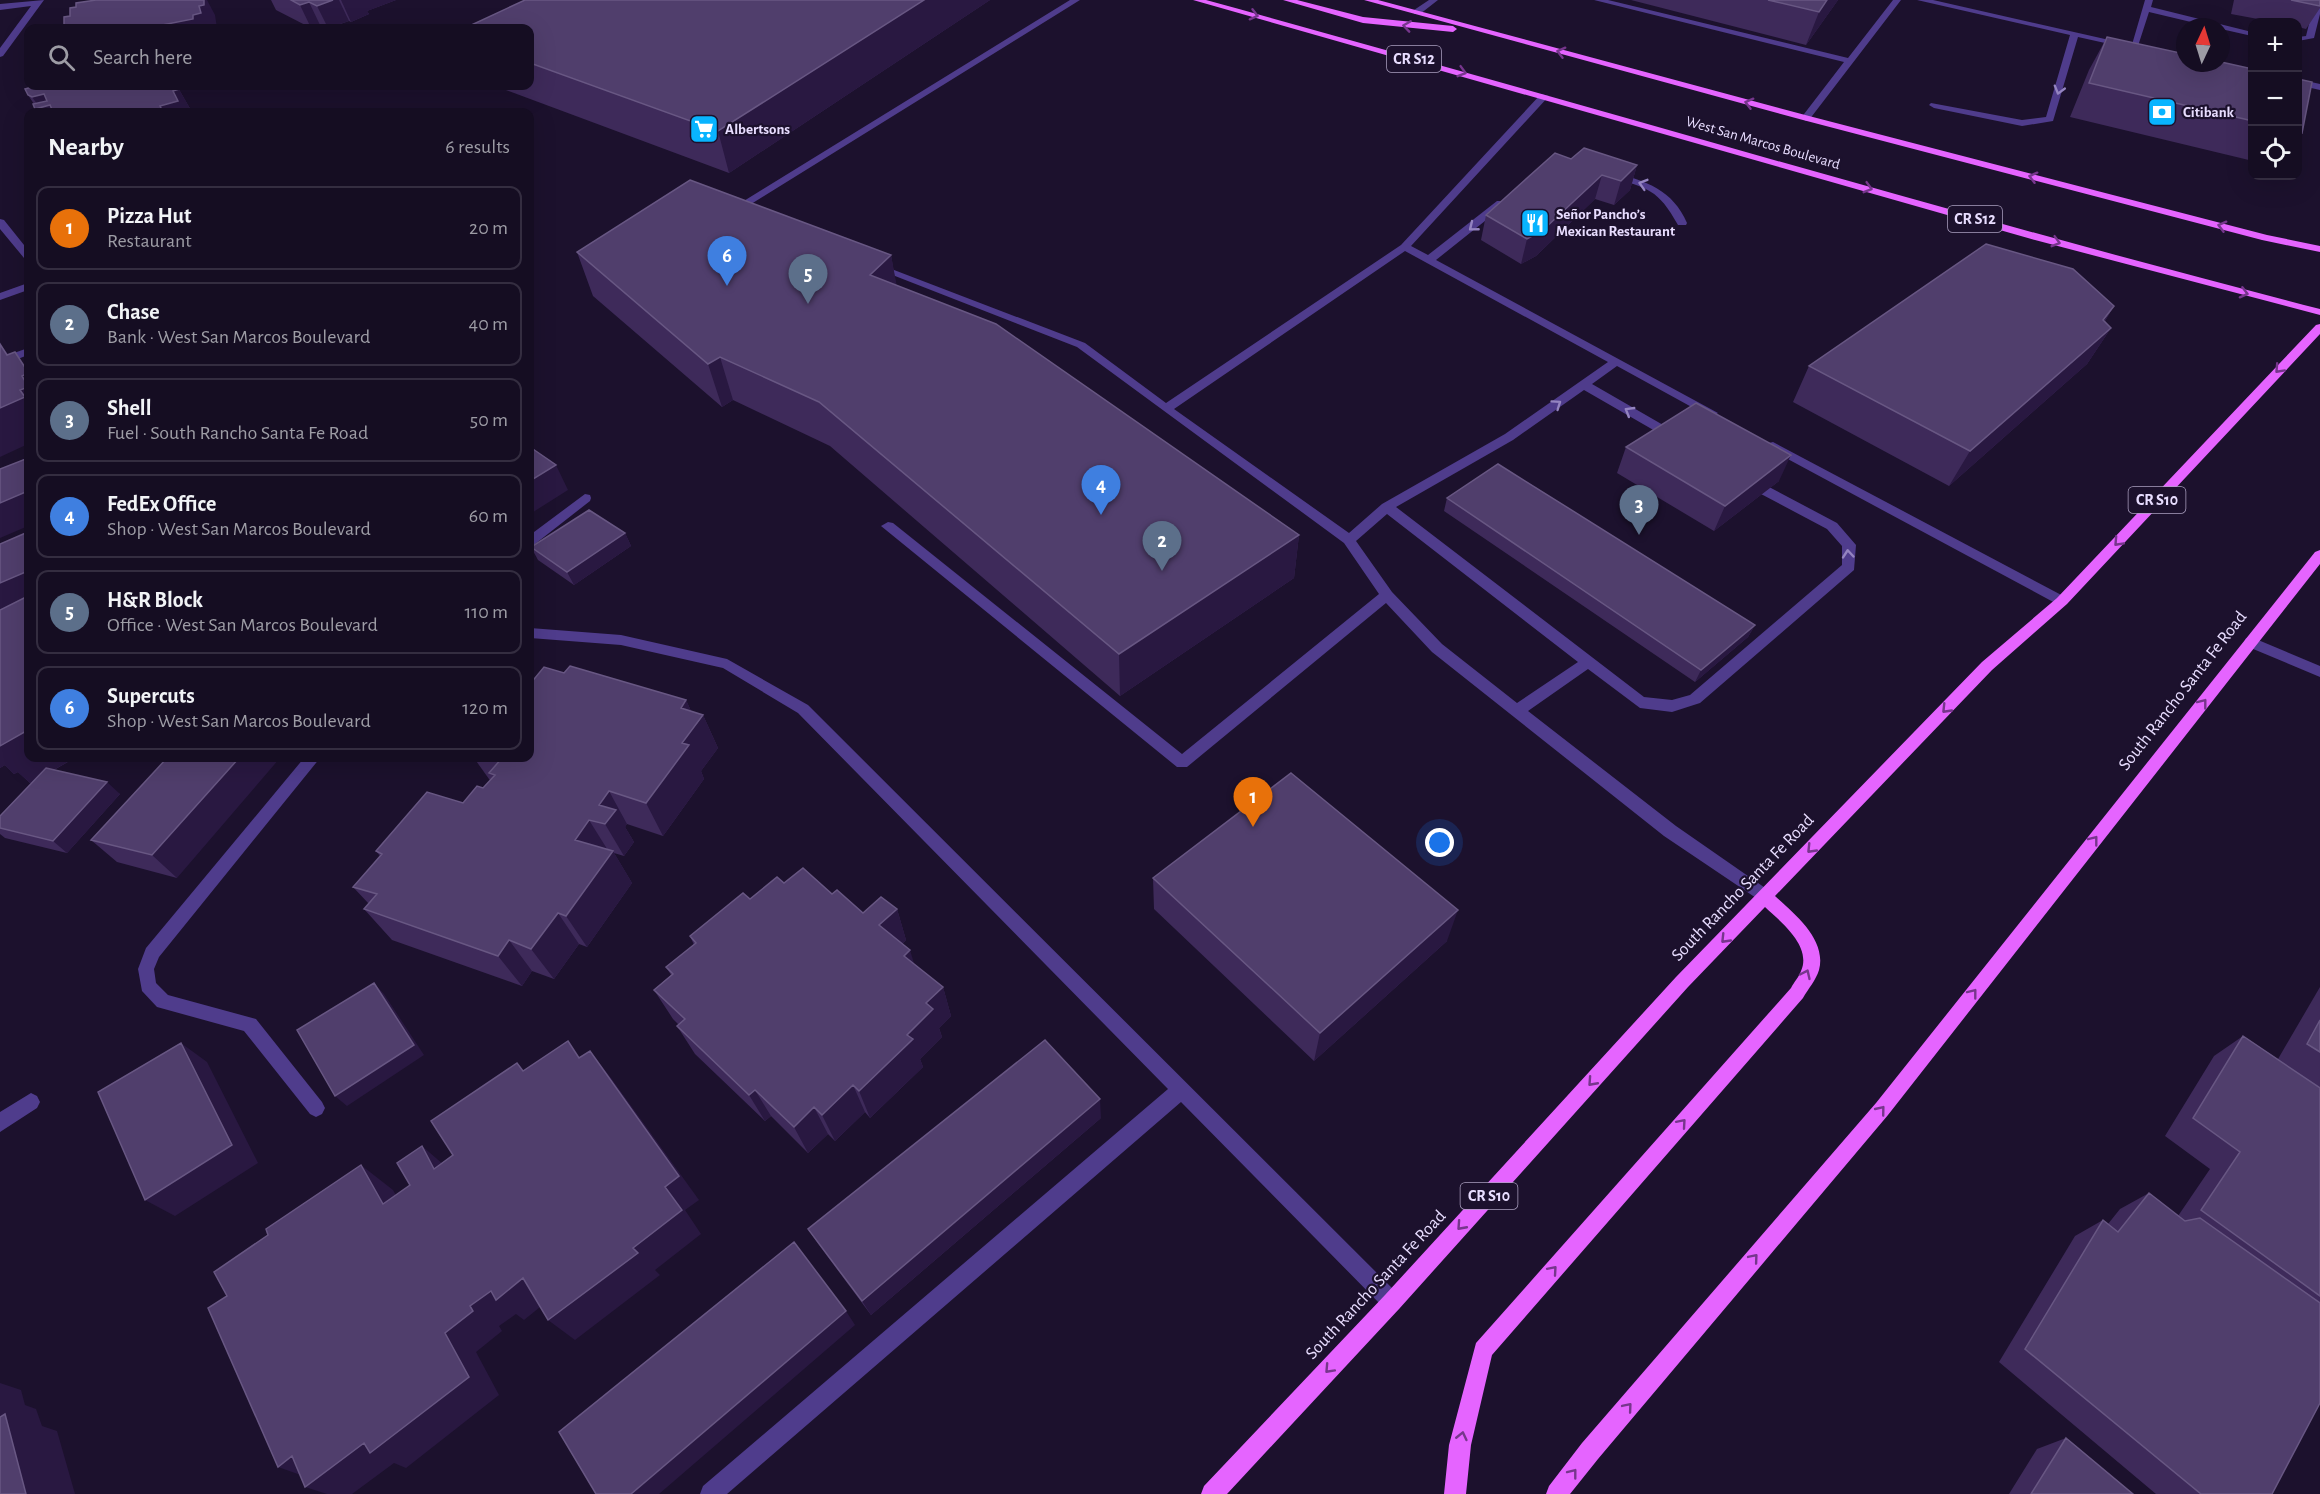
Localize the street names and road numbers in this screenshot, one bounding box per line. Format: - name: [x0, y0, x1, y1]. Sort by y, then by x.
- road number: CR S12: [1387, 46, 1441, 72]
- street label: West San Marcos Boulevard: [1684, 114, 1842, 172]
- road number: CR S12: [1948, 206, 2002, 232]
- road number: CR S10: [2128, 487, 2186, 513]
- street label: South Rancho Santa Fe Road: [2116, 608, 2250, 774]
- street label: South Rancho Santa Fe Road: [1668, 811, 1818, 965]
- road number: CR S10: [1460, 1183, 1518, 1209]
- street label: South Rancho Santa Fe Road: [1303, 1207, 1449, 1363]

